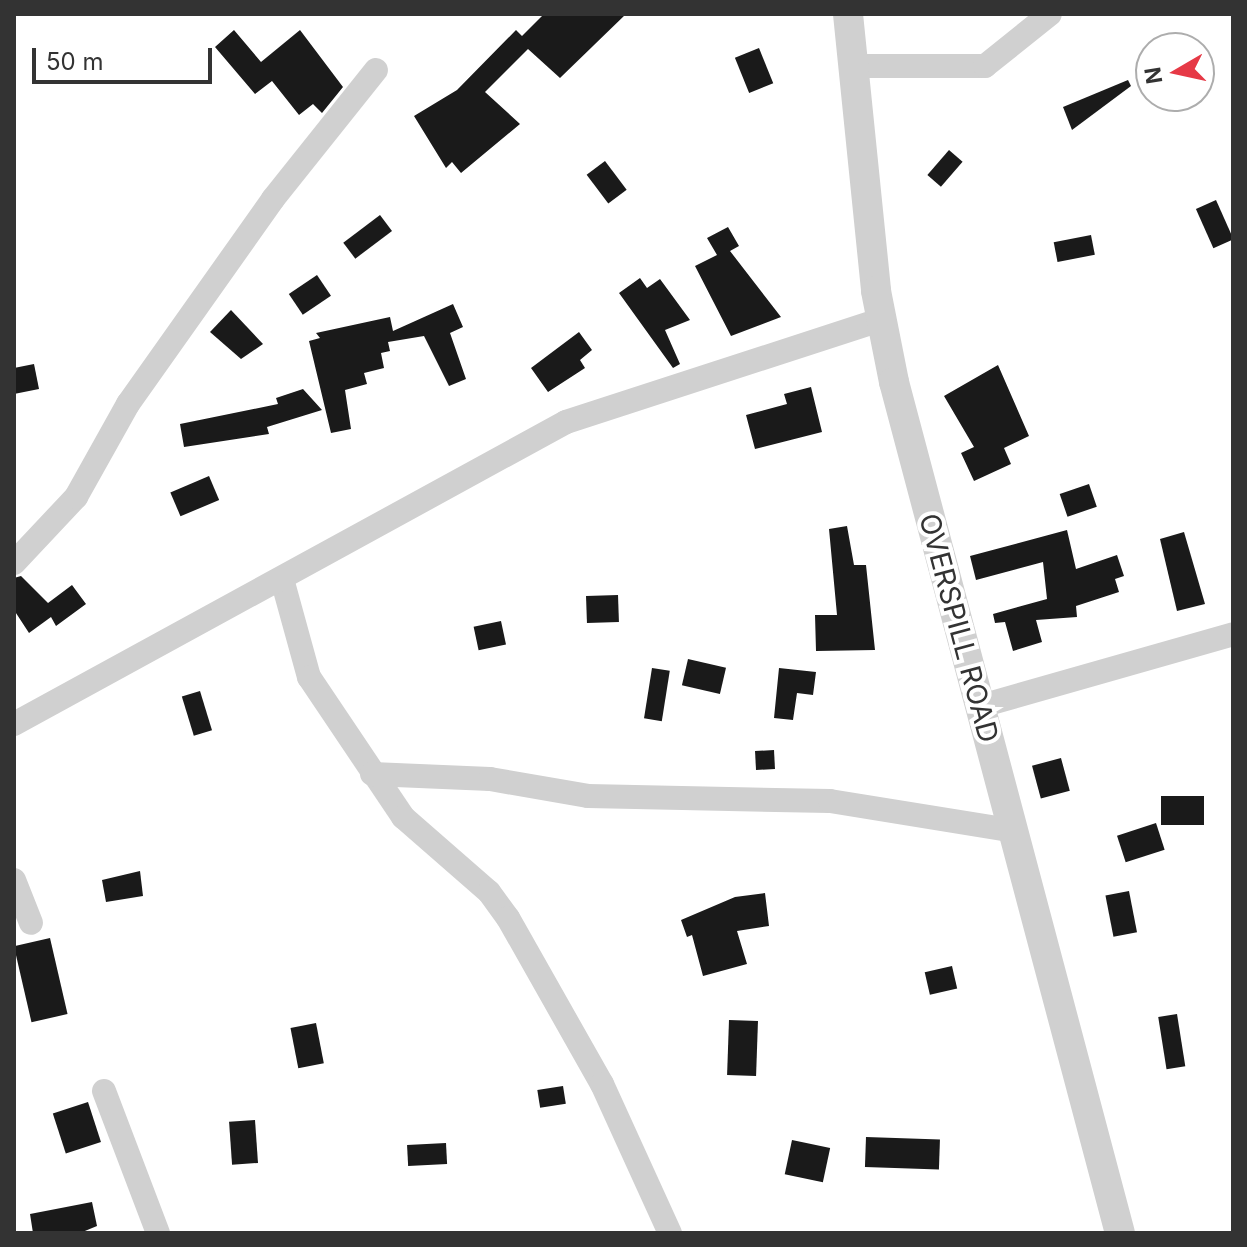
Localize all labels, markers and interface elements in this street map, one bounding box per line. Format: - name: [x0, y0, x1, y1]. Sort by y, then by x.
- scale bar: [36, 32, 216, 82]
- north arrow: [1135, 32, 1215, 112]
- text: 50 m: [46, 47, 104, 76]
- text: N: [1139, 65, 1167, 86]
- street label: OVERSPILL ROAD: [912, 510, 1006, 746]

